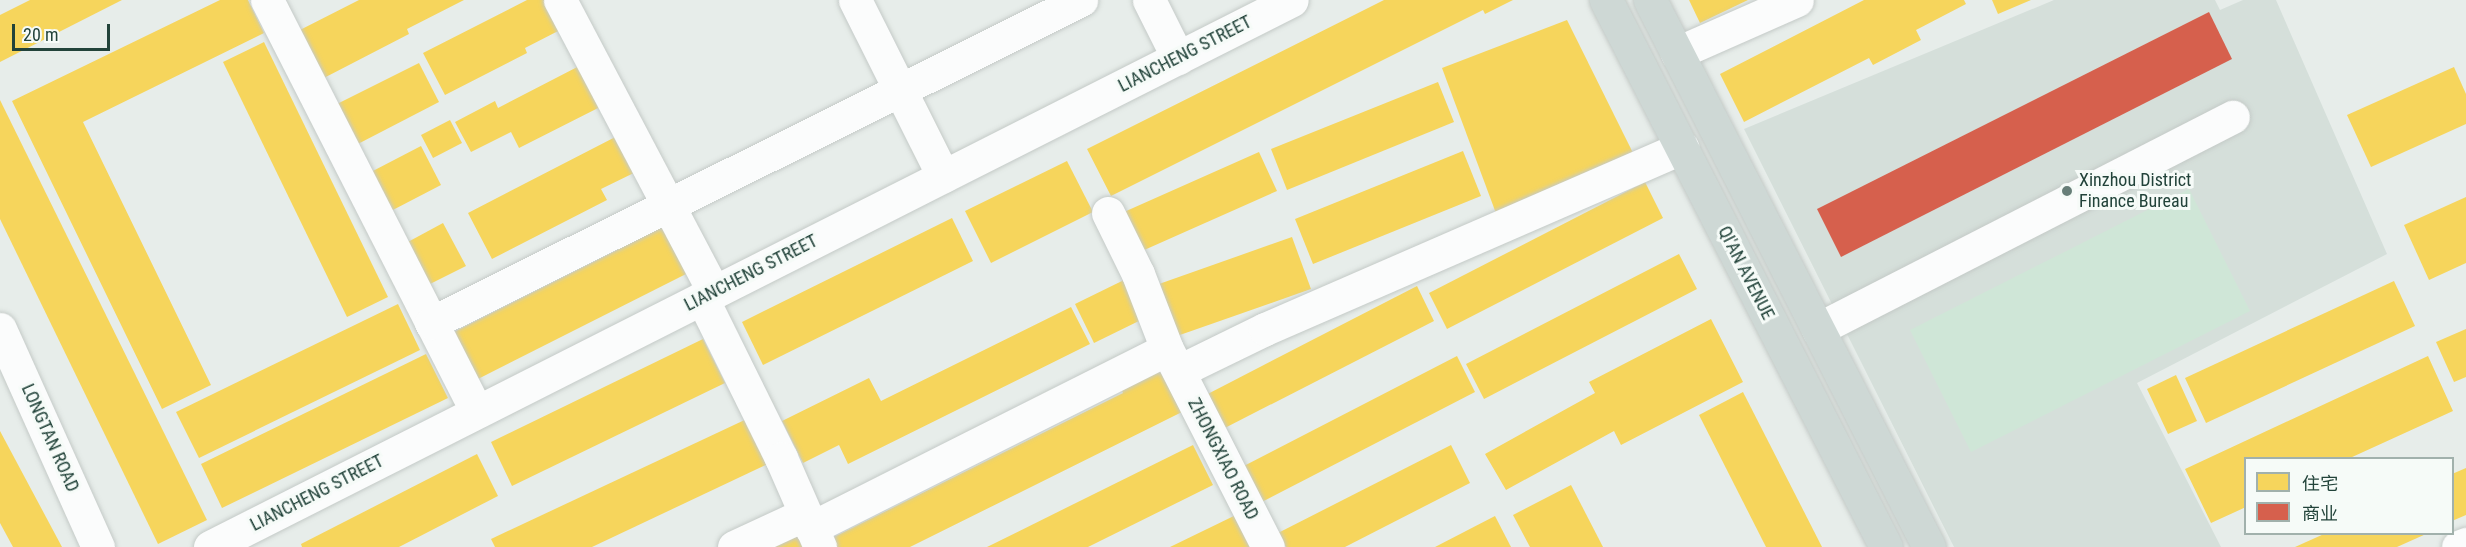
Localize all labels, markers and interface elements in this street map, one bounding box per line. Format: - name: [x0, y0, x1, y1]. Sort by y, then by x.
- street label: LIANCHENG STREET: [1115, 11, 1255, 97]
- scale bar: [15, 12, 112, 50]
- text: 20 m: [23, 24, 58, 45]
- place label: Xinzhou District Finance Bureau: [2079, 170, 2191, 213]
- marker: Xinzhou District Finance Bureau: [2060, 184, 2074, 198]
- street label: QI'AN AVENUE: [1713, 223, 1779, 323]
- street label: LIANCHENG STREET: [681, 230, 821, 316]
- street label: LONGTAN ROAD: [17, 381, 83, 495]
- street label: ZHONGXIAO ROAD: [1183, 394, 1263, 524]
- street label: LIANCHENG STREET: [247, 450, 387, 536]
- legend: [2244, 457, 2454, 535]
- text: 住宅: [2302, 473, 2338, 494]
- text: 商业: [2302, 503, 2338, 524]

